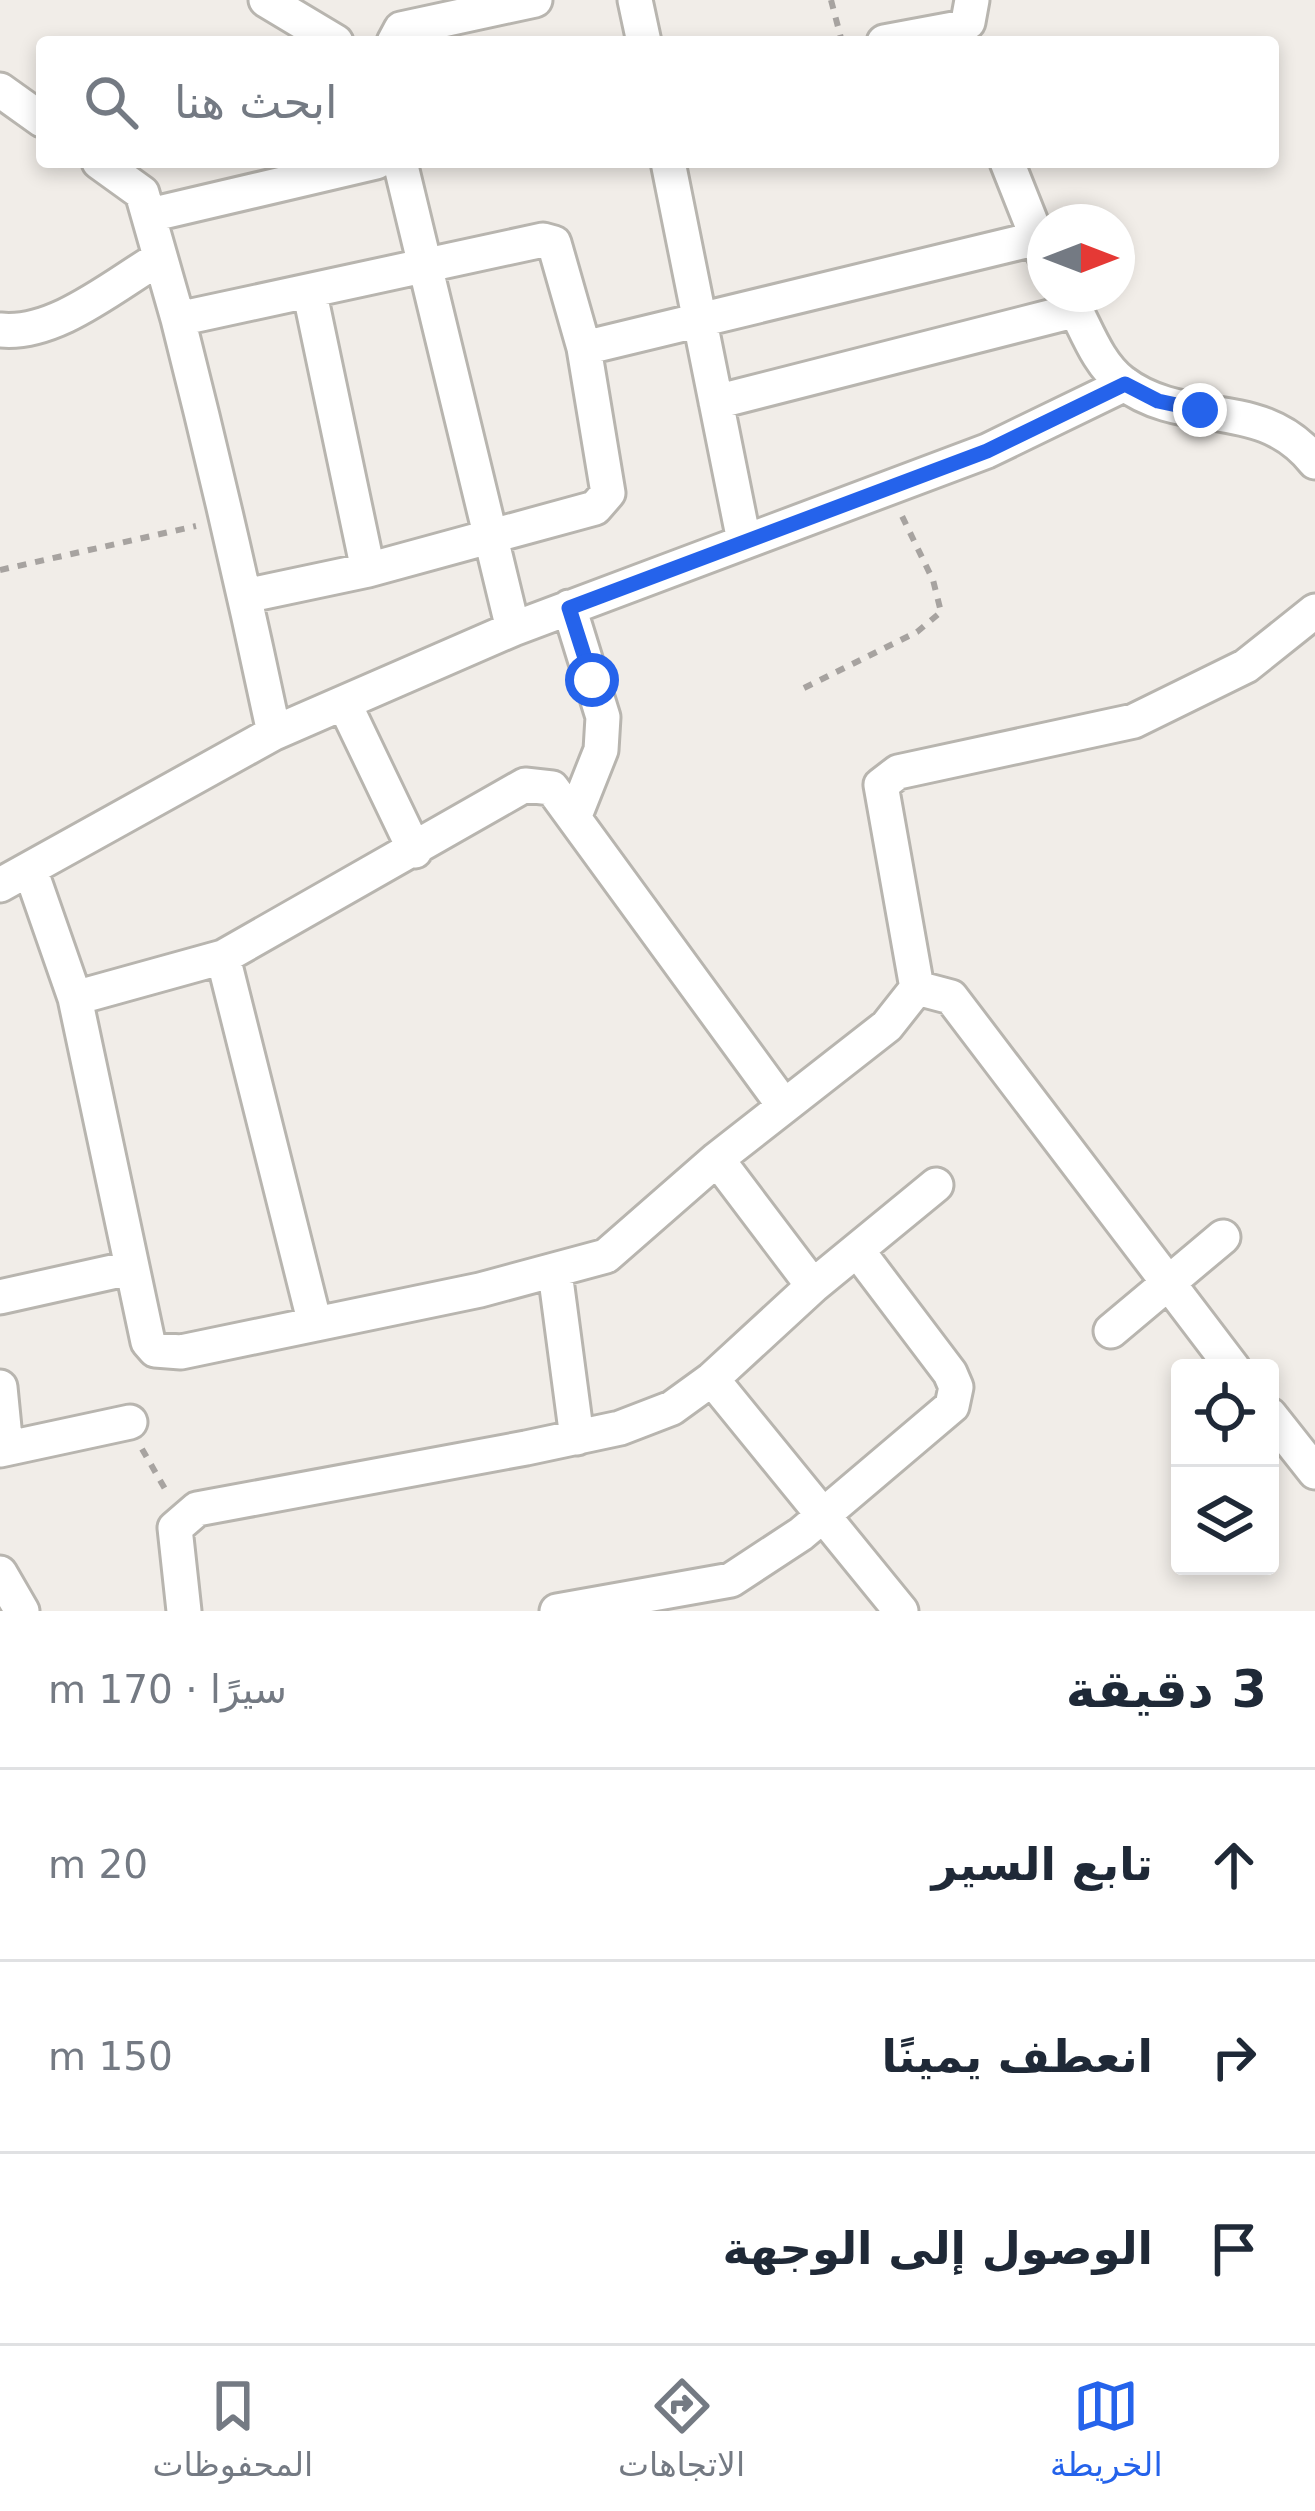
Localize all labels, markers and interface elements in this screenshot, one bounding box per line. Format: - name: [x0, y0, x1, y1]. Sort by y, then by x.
- search box: [36, 36, 1279, 168]
- icon: search: [78, 69, 144, 135]
- text: ابحث هنا: [174, 76, 338, 129]
- north arrow: [1027, 204, 1135, 312]
- route end: [1173, 383, 1227, 437]
- route start: [565, 653, 619, 707]
- map controls: [1171, 1359, 1279, 1575]
- button: locate: [1171, 1359, 1279, 1467]
- button: layers: [1171, 1467, 1279, 1575]
- text: 3 دقيقة: [1066, 1660, 1267, 1719]
- text: سيرًا · 170 m: [48, 1667, 287, 1712]
- icon: ahead: [1201, 1832, 1267, 1898]
- text: تابع السير: [931, 1838, 1153, 1891]
- text: 20 m: [48, 1842, 148, 1887]
- icon: right: [1201, 2024, 1267, 2090]
- text: انعطف يمينًا: [881, 2030, 1153, 2083]
- text: 150 m: [48, 2034, 173, 2079]
- icon: arrive: [1201, 2216, 1267, 2282]
- text: الوصول إلى الوجهة: [723, 2222, 1153, 2275]
- tab: المحفوظات: [152, 2373, 313, 2484]
- tab: الاتجاهات: [618, 2373, 745, 2484]
- tab: الخريطة: [1050, 2373, 1163, 2484]

